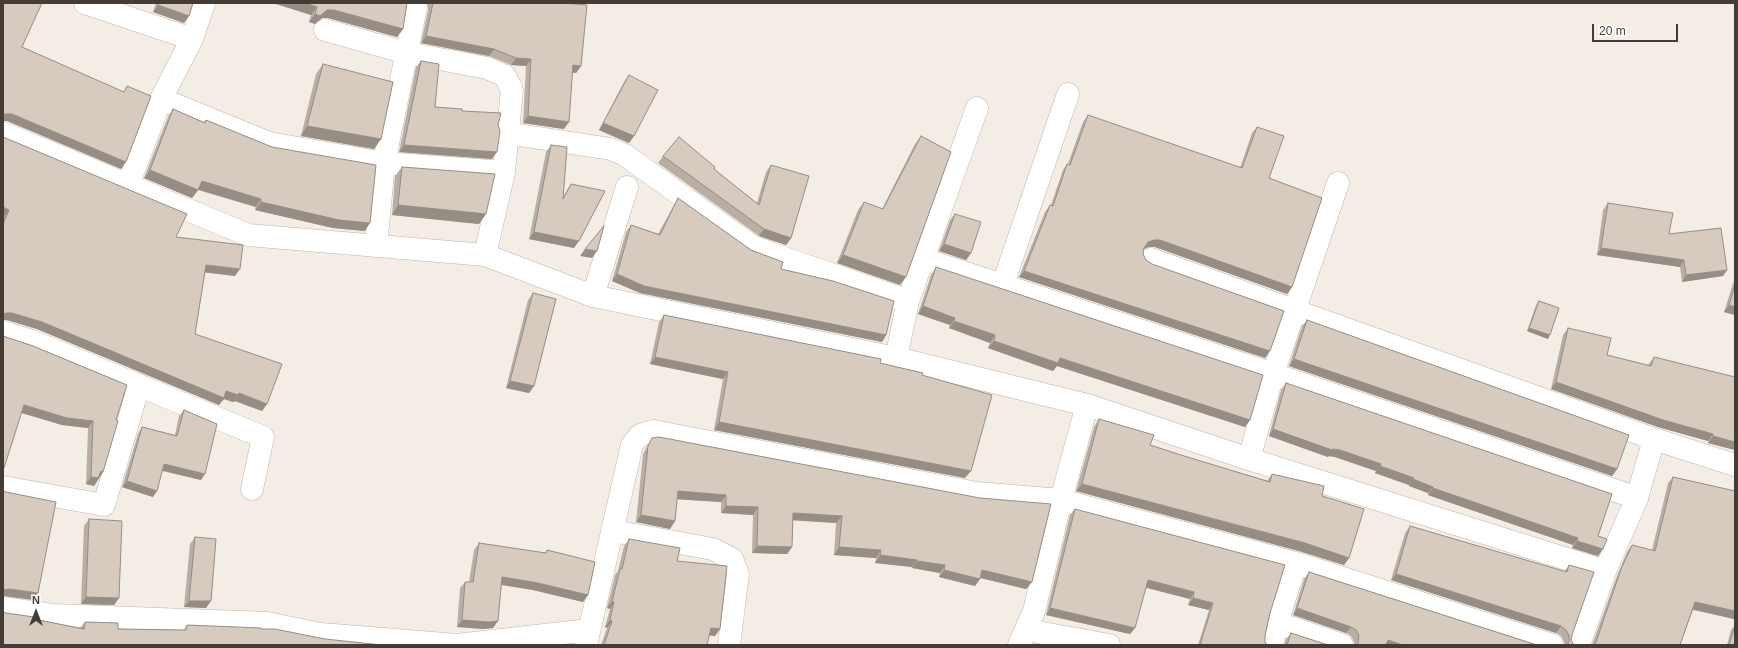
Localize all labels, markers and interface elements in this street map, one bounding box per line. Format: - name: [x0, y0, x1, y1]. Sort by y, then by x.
- scale bar: [1594, 16, 1680, 42]
- text: 20 m: [1599, 24, 1626, 38]
- north arrow: [16, 592, 56, 632]
- text: N: [32, 594, 40, 606]

